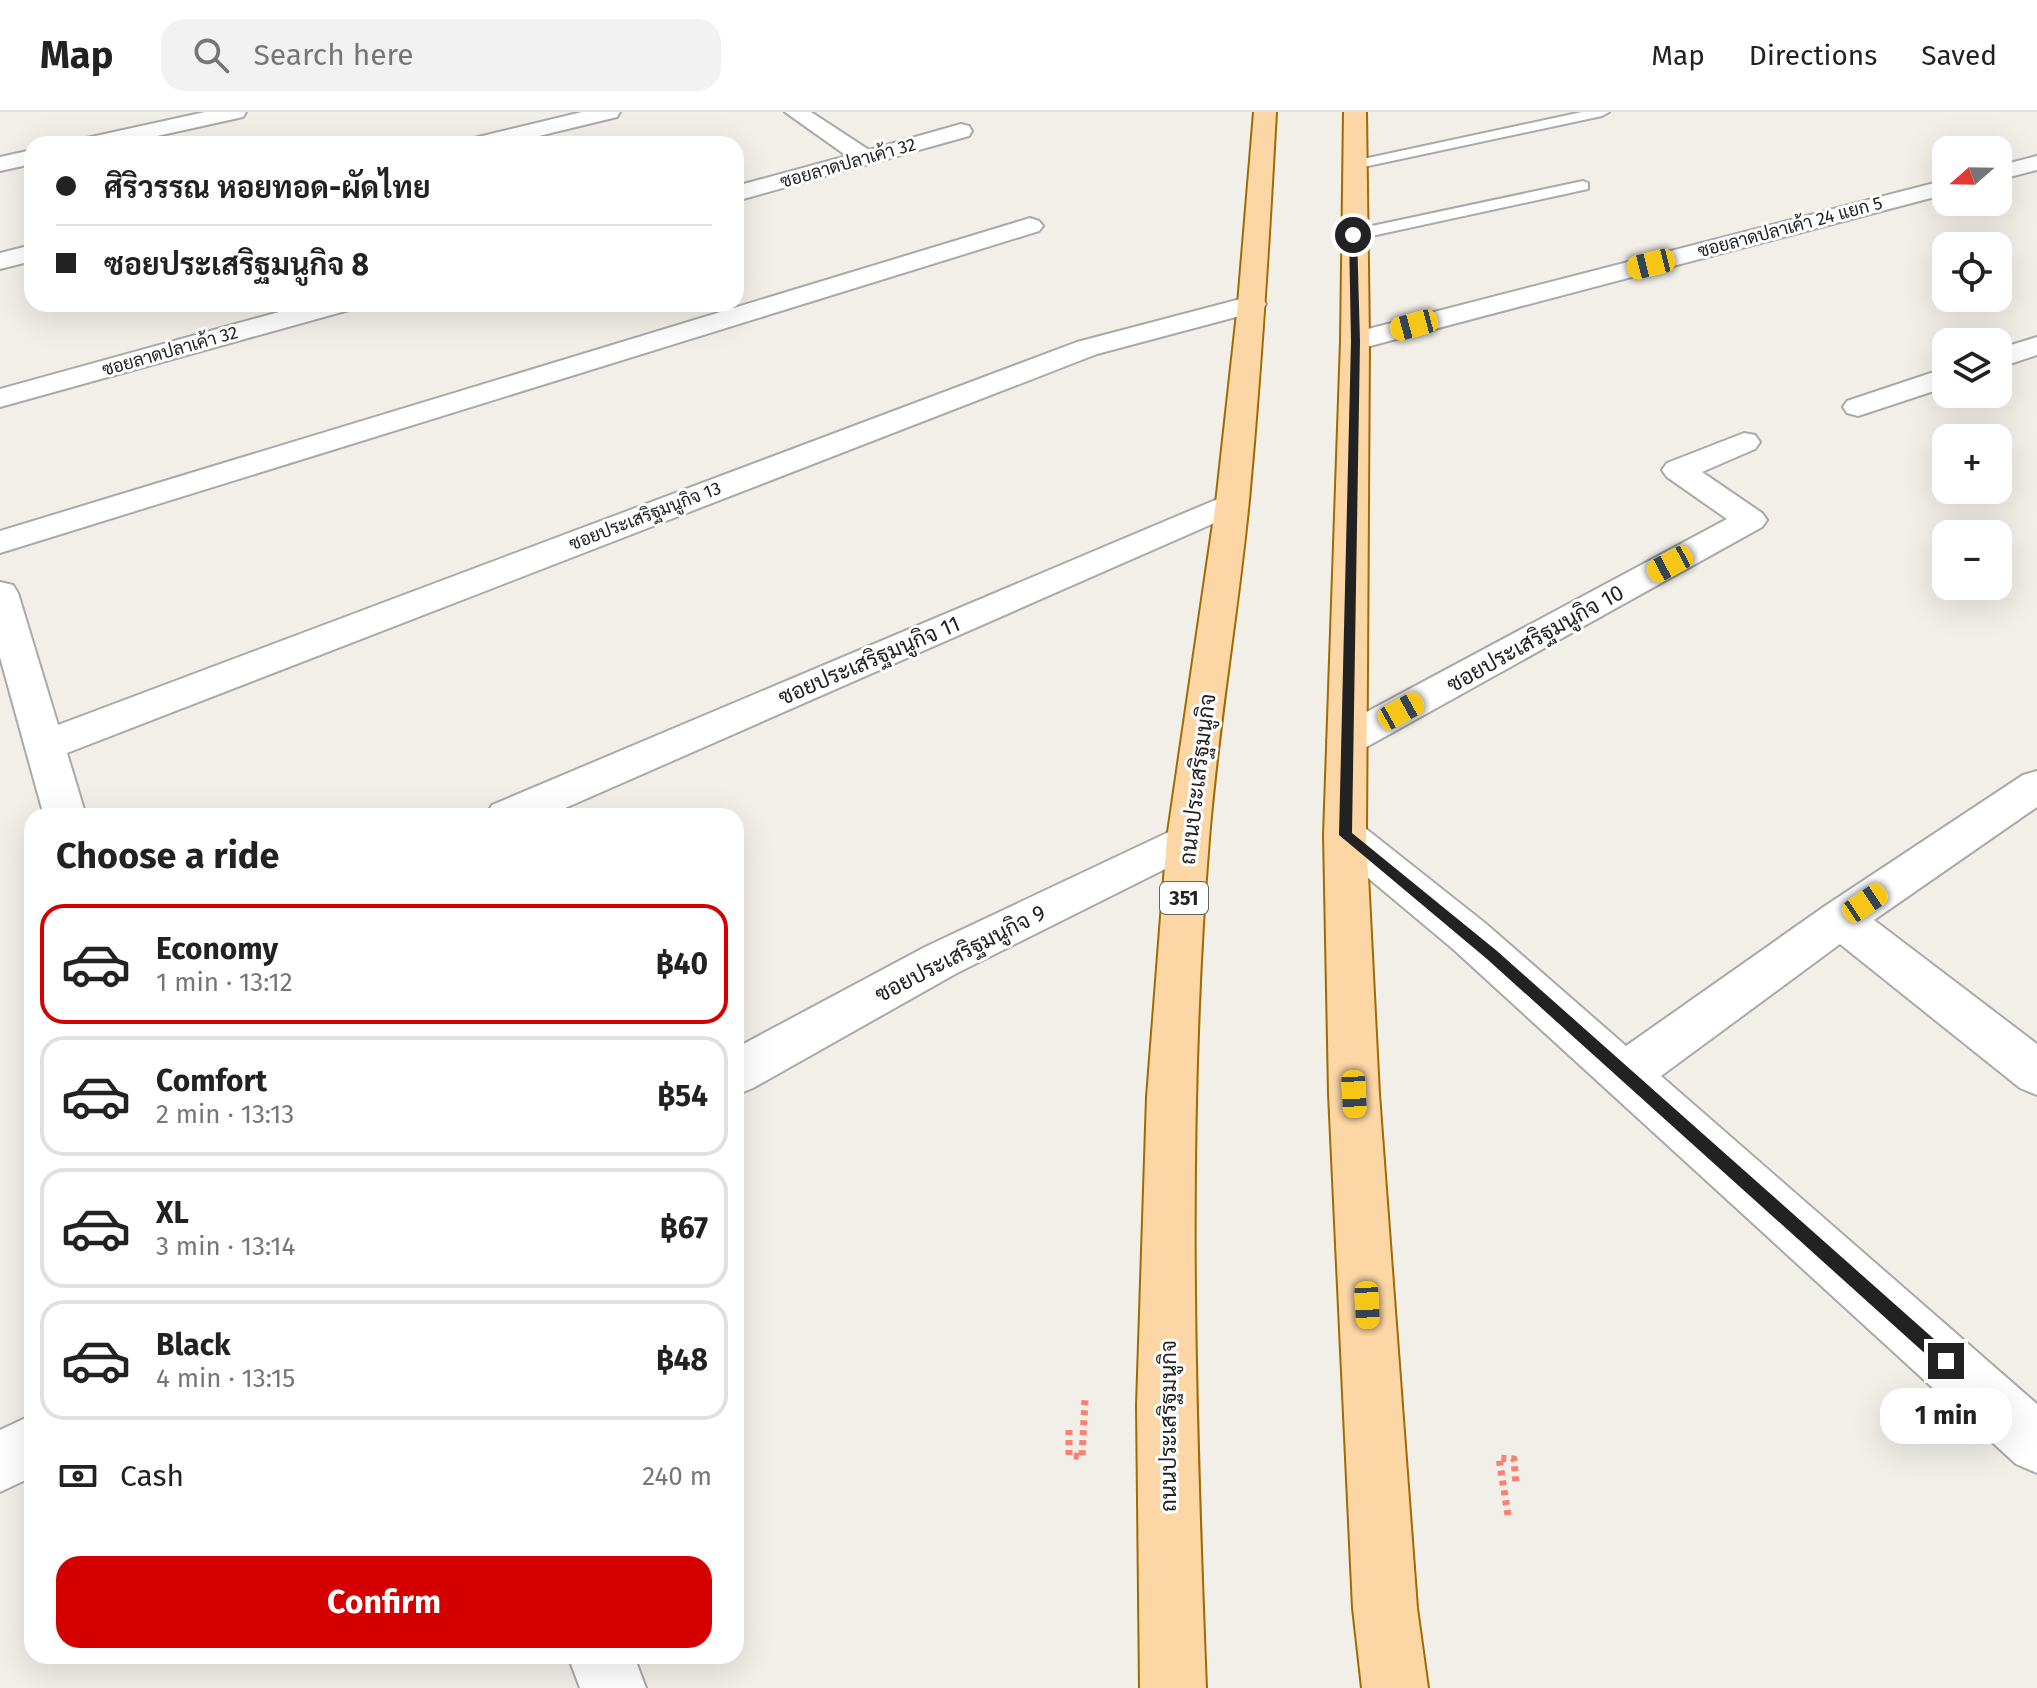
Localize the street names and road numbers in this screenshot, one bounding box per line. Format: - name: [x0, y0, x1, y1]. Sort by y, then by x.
- street label: ซอยลาดปลาเค้า 32: [777, 132, 919, 193]
- street label: ซอยลาดปลาเค้า 24 แยก 5: [1695, 191, 1885, 262]
- street label: ซอยลาดปลาเค้า 32: [99, 320, 241, 381]
- street label: ซอยประเสริฐมนูกิจ 13: [566, 477, 725, 557]
- street label: ซอยประเสริฐมนูกิจ 10: [1442, 579, 1629, 700]
- street label: ซอยประเสริฐมนูกิจ 11: [774, 610, 965, 713]
- street label: ถนนประเสริฐมนูกิจ: [1174, 692, 1223, 866]
- road number: 351: [1160, 882, 1208, 914]
- street label: ซอยประเสริฐมนูกิจ 9: [870, 899, 1051, 1010]
- street label: ถนนประเสริฐมนูกิจ: [1155, 1340, 1184, 1512]

